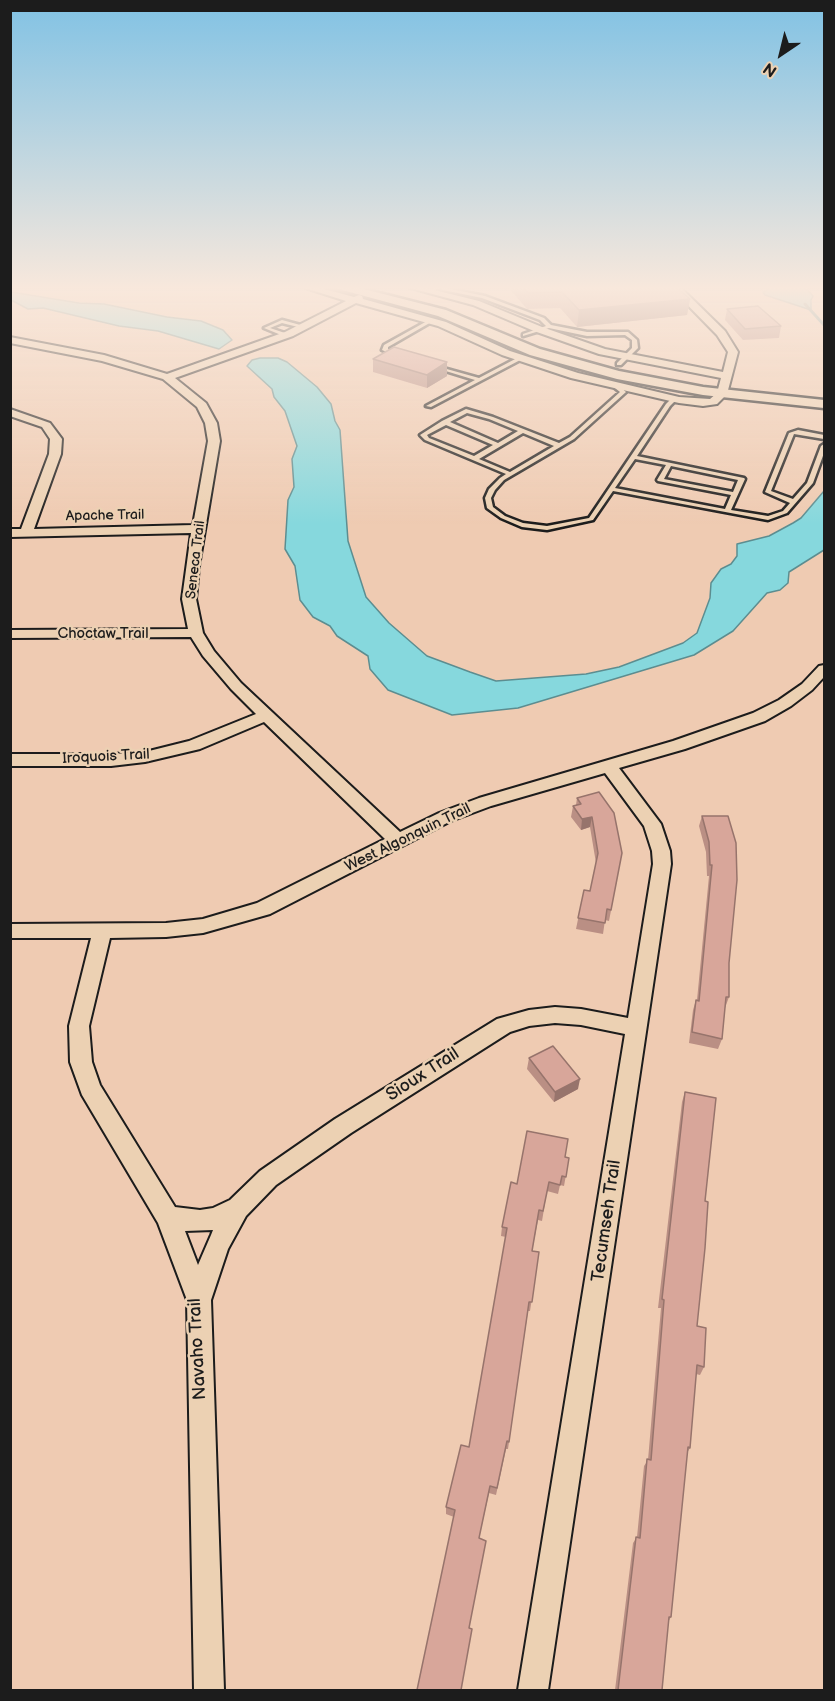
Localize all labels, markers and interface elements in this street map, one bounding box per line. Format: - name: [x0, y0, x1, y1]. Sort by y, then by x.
- north arrow: [751, 24, 811, 84]
- text: N: [760, 58, 781, 80]
- street label: Apache Trail: [66, 507, 144, 525]
- street label: Seneca Trail: [183, 520, 209, 600]
- street label: Choctaw Trail: [58, 625, 148, 643]
- street label: Iroquois Trail: [62, 746, 150, 768]
- street label: West Algonquin Trail: [342, 800, 474, 876]
- street label: Sioux Trail: [382, 1043, 464, 1107]
- street label: Tecumseh Trail: [588, 1159, 626, 1283]
- street label: Navaho Trail: [185, 1298, 211, 1400]

